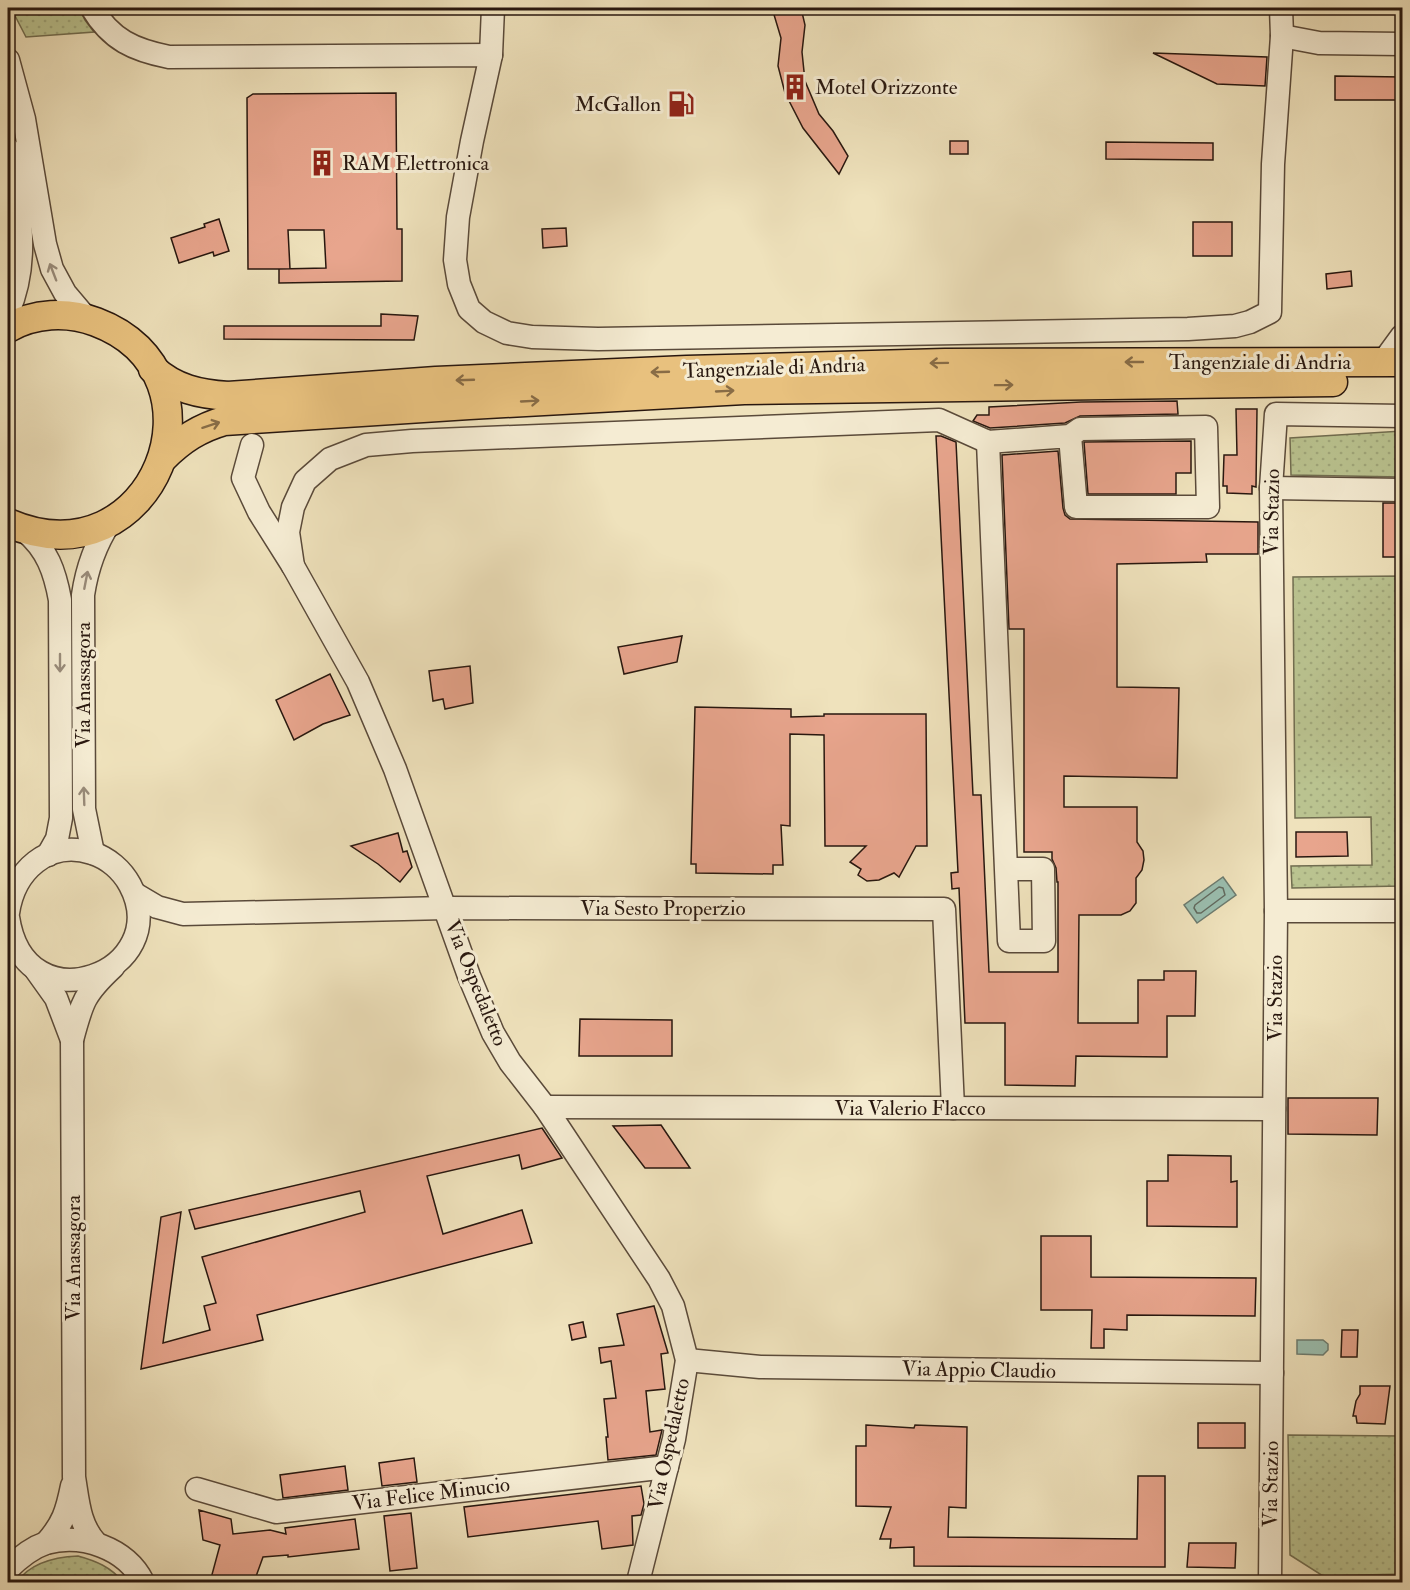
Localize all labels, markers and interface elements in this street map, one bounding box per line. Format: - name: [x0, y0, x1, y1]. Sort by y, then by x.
- building icon: Motel Orizzonte: [780, 72, 810, 102]
- place label: Motel Orizzonte: [815, 74, 958, 101]
- fuel station icon: McGallon: [666, 89, 696, 119]
- place label: McGallon: [575, 91, 661, 118]
- building icon: RAM Elettronica: [307, 148, 337, 178]
- place label: RAM Elettronica: [342, 150, 490, 177]
- one-way arrow: [47, 263, 58, 281]
- street label: Tangenziale di Andria: [1169, 349, 1352, 376]
- street label: Tangenziale di Andria: [682, 351, 866, 385]
- one-way arrow: [1125, 356, 1145, 368]
- one-way arrow: [930, 357, 950, 369]
- one-way arrow: [651, 366, 671, 377]
- one-way arrow: [456, 374, 476, 385]
- one-way arrow: [993, 380, 1013, 391]
- one-way arrow: [714, 386, 734, 397]
- one-way arrow: [520, 396, 540, 407]
- one-way arrow: [201, 419, 219, 430]
- street label: Via Stazio: [1258, 469, 1286, 555]
- one-way arrow: [81, 571, 92, 590]
- street label: Via Anassagora: [70, 622, 97, 748]
- one-way arrow: [54, 652, 66, 672]
- one-way arrow: [78, 786, 89, 806]
- street label: Via Sesto Properzio: [580, 895, 746, 922]
- street label: Via Ospedaletto: [438, 916, 514, 1050]
- street label: Via Stazio: [1262, 955, 1289, 1041]
- street label: Via Valerio Flacco: [834, 1095, 986, 1122]
- street label: Via Anassagora: [60, 1195, 87, 1321]
- street label: Via Appio Claudio: [902, 1355, 1056, 1385]
- street label: Via Ospedaletto: [642, 1376, 696, 1512]
- street label: Via Stazio: [1257, 1441, 1285, 1527]
- street label: Via Felice Minucio: [350, 1471, 512, 1517]

